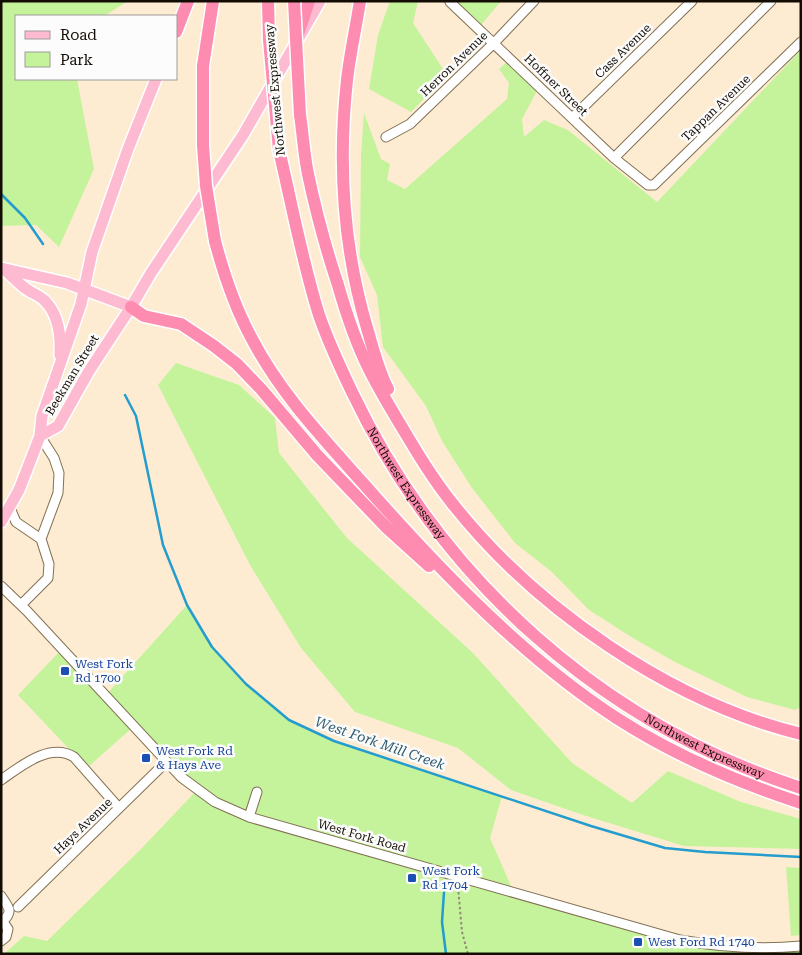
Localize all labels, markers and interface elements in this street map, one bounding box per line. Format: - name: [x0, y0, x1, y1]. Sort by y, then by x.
- legend: [15, 15, 178, 80]
- street label: Cass Avenue: [592, 20, 654, 81]
- street label: Northwest Expressway: [262, 23, 288, 156]
- text: Road: [60, 26, 97, 44]
- street label: Herron Avenue: [418, 28, 491, 99]
- text: Park: [60, 51, 94, 69]
- street label: Hoffner Street: [521, 51, 591, 119]
- street label: Tappan Avenue: [679, 72, 753, 144]
- street label: Beekman Street: [42, 332, 102, 418]
- street label: Northwest Expressway: [364, 425, 449, 543]
- place label: West Fork Rd 1700: [75, 657, 133, 685]
- marker: West Fork Rd 1700: [59, 665, 71, 677]
- street label: Northwest Expressway: [642, 711, 767, 782]
- water label: West Fork Mill Creek: [313, 713, 447, 773]
- place label: West Fork Rd & Hays Ave: [156, 744, 233, 772]
- marker: West Fork Rd & Hays Ave: [140, 752, 152, 764]
- street label: Hays Avenue: [51, 795, 115, 857]
- street label: West Fork Road: [317, 817, 408, 855]
- place label: West Fork Rd 1704: [422, 864, 480, 892]
- marker: West Fork Rd 1704: [406, 872, 418, 884]
- place label: West Ford Rd 1740: [648, 935, 755, 949]
- marker: West Ford Rd 1740: [632, 936, 644, 948]

